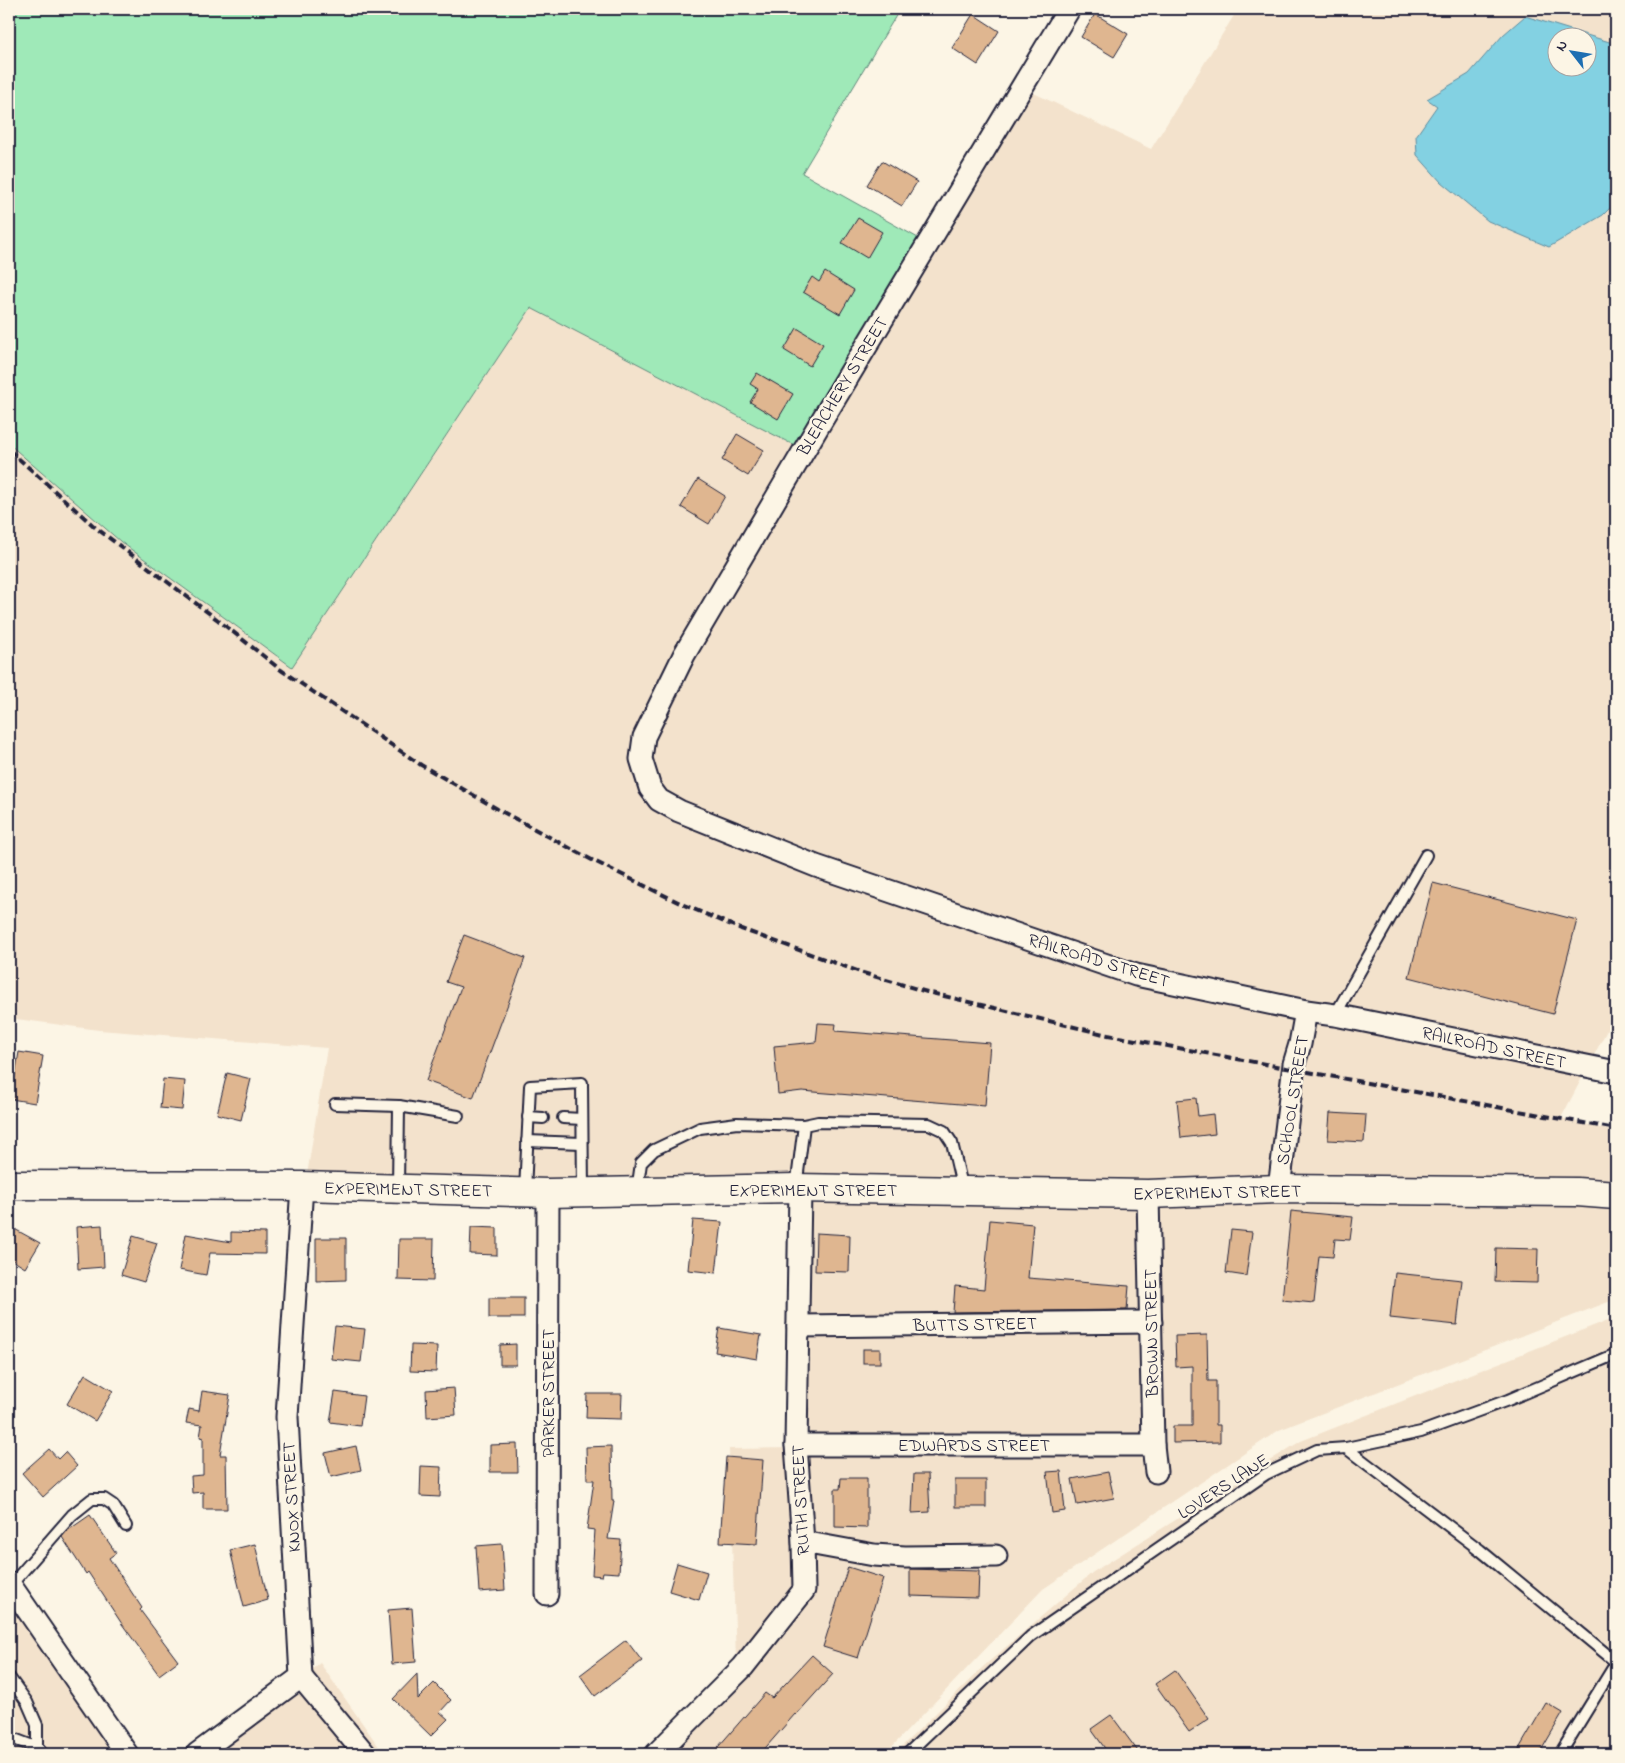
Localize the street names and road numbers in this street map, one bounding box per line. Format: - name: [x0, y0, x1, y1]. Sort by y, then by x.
- street label: BLEACHERY STREET: [791, 312, 896, 463]
- street label: RAILROAD STREET: [1024, 928, 1172, 996]
- street label: RAILROAD STREET: [1419, 1021, 1568, 1077]
- street label: SCHOOL STREET: [1271, 1034, 1317, 1167]
- street label: EXPERIMENT STREET: [324, 1177, 492, 1205]
- street label: EXPERIMENT STREET: [729, 1179, 897, 1205]
- street label: EXPERIMENT STREET: [1133, 1180, 1301, 1208]
- street label: BROWN STREET: [1139, 1268, 1167, 1399]
- street label: BUTTS STREET: [912, 1312, 1037, 1340]
- street label: PARKER STREET: [537, 1329, 563, 1457]
- street label: EDWARDS STREET: [898, 1434, 1050, 1460]
- street label: KNOX STREET: [277, 1441, 309, 1553]
- street label: RUTH STREET: [786, 1444, 818, 1556]
- street label: LOVERS LANE: [1173, 1448, 1275, 1527]

